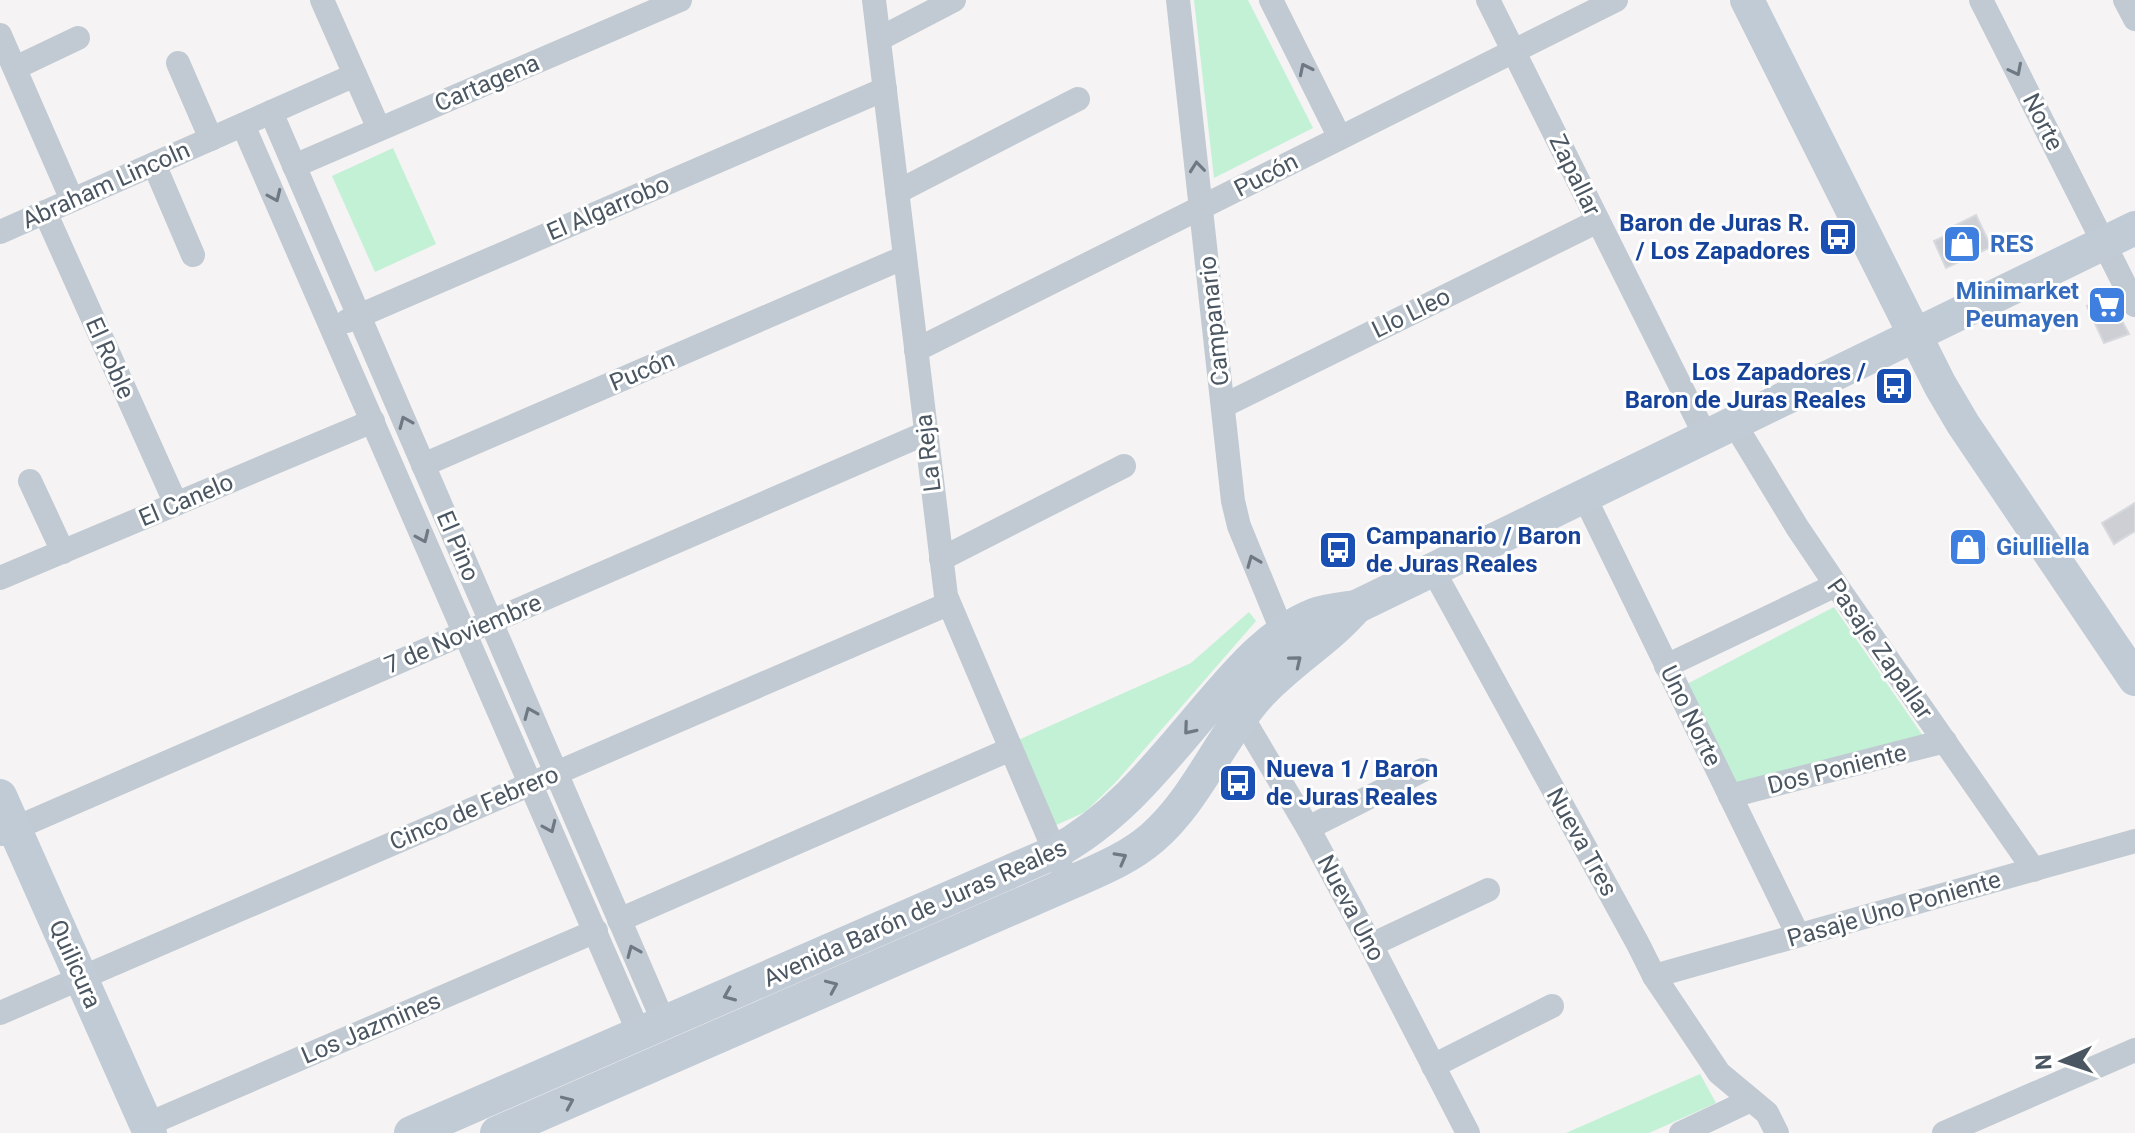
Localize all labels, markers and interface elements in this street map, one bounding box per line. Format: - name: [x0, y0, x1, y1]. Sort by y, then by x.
- street label: Cartagena: [431, 48, 543, 118]
- one-way arrow: [2007, 61, 2022, 76]
- one-way arrow: [1300, 63, 1315, 78]
- street label: Norte: [2017, 89, 2069, 155]
- street label: Zapallar: [1543, 130, 1607, 220]
- street label: Abraham Lincoln: [18, 136, 194, 234]
- street label: Pucón: [1229, 147, 1303, 203]
- one-way arrow: [1188, 160, 1205, 173]
- street label: El Algarrobo: [543, 170, 673, 246]
- one-way arrow: [265, 188, 281, 202]
- place label: Baron de Juras R. / Los Zapadores: [1619, 209, 1810, 265]
- bus stop icon: Baron de Juras R. / Los Zapadores: [1817, 216, 1859, 258]
- shop icon: RES: [1941, 223, 1983, 265]
- place label: RES: [1990, 230, 2034, 258]
- street label: Campanario: [1193, 255, 1235, 387]
- place label: Minimarket Peumayen: [1956, 277, 2079, 333]
- street label: Llo Lleo: [1367, 282, 1455, 344]
- supermarket icon: Minimarket Peumayen: [2086, 284, 2128, 326]
- street label: El Roble: [80, 313, 140, 403]
- street label: Pucón: [605, 345, 679, 397]
- place label: Los Zapadores / Baron de Juras Reales: [1625, 358, 1866, 414]
- bus stop icon: Los Zapadores / Baron de Juras Reales: [1873, 365, 1915, 407]
- street label: La Reja: [909, 412, 947, 494]
- one-way arrow: [398, 416, 414, 431]
- street label: El Canelo: [135, 468, 237, 532]
- street label: El Pino: [431, 507, 485, 585]
- place label: Campanario / Baron de Juras Reales: [1366, 522, 1581, 578]
- shop icon: Giulliella: [1947, 526, 1989, 568]
- one-way arrow: [414, 529, 430, 543]
- bus stop icon: Campanario / Baron de Juras Reales: [1317, 529, 1359, 571]
- place label: Giulliella: [1996, 533, 2090, 561]
- one-way arrow: [1247, 555, 1263, 569]
- street label: Pasaje Zapallar: [1821, 573, 1939, 725]
- street label: 7 de Noviembre: [380, 588, 546, 680]
- one-way arrow: [1287, 656, 1301, 671]
- street label: Uno Norte: [1655, 661, 1727, 771]
- one-way arrow: [524, 706, 540, 721]
- one-way arrow: [1184, 720, 1199, 734]
- street label: Dos Poniente: [1765, 738, 1909, 800]
- place label: Nueva 1 / Baron de Juras Reales: [1266, 755, 1438, 811]
- street label: Cinco de Febrero: [385, 760, 563, 856]
- bus stop icon: Nueva 1 / Baron de Juras Reales: [1217, 762, 1259, 804]
- street label: Nueva Tres: [1541, 783, 1623, 901]
- one-way arrow: [540, 819, 556, 833]
- street label: Avenida Barón de Juras Reales: [759, 833, 1071, 993]
- street label: Nueva Uno: [1311, 850, 1391, 966]
- one-way arrow: [1112, 852, 1127, 868]
- street label: Pasaje Uno Poniente: [1784, 865, 2004, 953]
- street label: Quilicura: [43, 915, 107, 1013]
- one-way arrow: [626, 945, 642, 960]
- one-way arrow: [824, 980, 839, 996]
- one-way arrow: [723, 985, 737, 1001]
- street label: Los Jazmines: [297, 986, 445, 1070]
- north arrow: [2023, 1021, 2103, 1101]
- text: N: [2031, 1054, 2056, 1070]
- one-way arrow: [560, 1095, 575, 1111]

